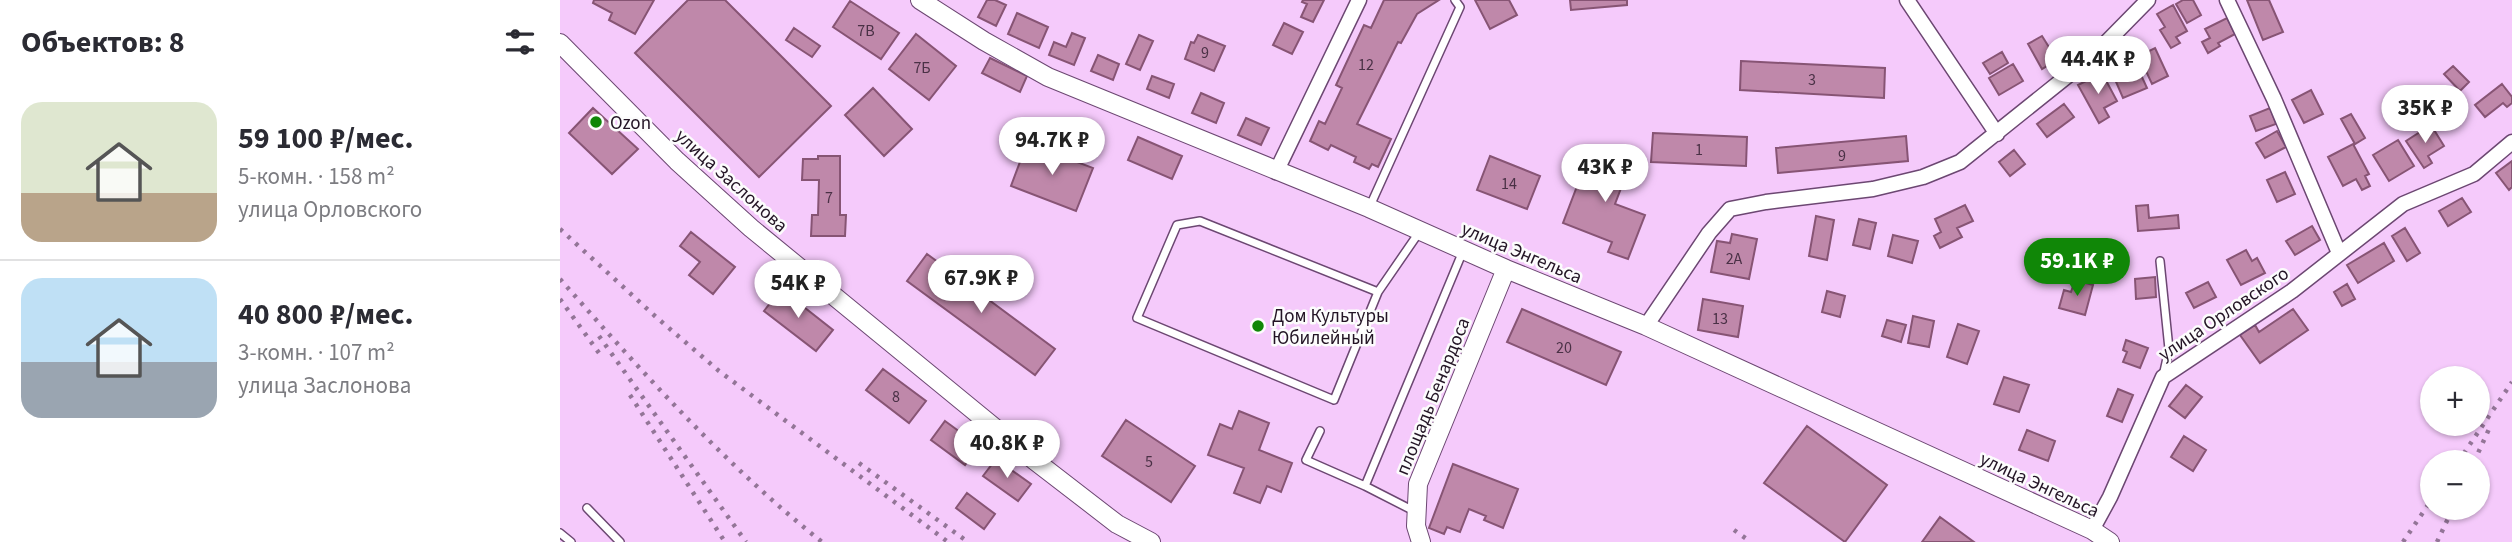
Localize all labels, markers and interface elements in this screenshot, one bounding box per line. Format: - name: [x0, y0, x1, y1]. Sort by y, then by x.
- house number: 7В: [857, 20, 875, 42]
- text: Объектов: 8: [21, 21, 185, 64]
- icon: filters: [501, 23, 539, 61]
- pin: 44.4K ₽: [2033, 36, 2163, 96]
- house number: 9: [1201, 42, 1209, 64]
- text: 44.4K ₽: [2061, 42, 2135, 75]
- house number: 12: [1358, 54, 1374, 76]
- house number: 7Б: [913, 57, 931, 79]
- house number: 3: [1808, 69, 1816, 91]
- pin: 35K ₽: [2376, 86, 2474, 145]
- text: 35K ₽: [2397, 91, 2453, 124]
- place label: Ozon: [610, 110, 651, 137]
- marker: Ozon: [588, 114, 604, 130]
- text: 59 100 ₽/мес.: [238, 117, 414, 160]
- pin: 94.7K ₽: [987, 118, 1117, 177]
- street label: улица Заслонова: [669, 123, 793, 239]
- text: 94.7K ₽: [1015, 123, 1089, 156]
- icon: home: [77, 130, 161, 214]
- house number: 1: [1695, 139, 1703, 161]
- pin: 43K ₽: [1556, 144, 1654, 204]
- house number: 9: [1838, 145, 1846, 167]
- text: 43K ₽: [1577, 150, 1633, 183]
- text: 5-комн. · 158 m²: [238, 160, 395, 193]
- house number: 14: [1501, 173, 1517, 195]
- house number: 7: [825, 187, 833, 209]
- text: улица Орловского: [238, 193, 422, 226]
- street label: улица Энгельса: [1457, 216, 1586, 291]
- pin: 59.1K ₽: [2012, 238, 2142, 298]
- text: 59.1K ₽: [2040, 244, 2114, 277]
- house number: 2А: [1726, 248, 1743, 270]
- pin: 67.9K ₽: [916, 256, 1046, 315]
- pin: 54K ₽: [749, 260, 847, 320]
- text: 67.9K ₽: [944, 261, 1018, 294]
- street label: улица Орловского: [2153, 261, 2294, 368]
- text: 54K ₽: [770, 266, 826, 299]
- text: 40 800 ₽/мес.: [238, 293, 414, 336]
- place label: Дом Культуры Юбилейный: [1272, 303, 1389, 352]
- icon: home: [77, 306, 161, 390]
- house number: 13: [1712, 308, 1728, 330]
- street label: площадь Бенардоса: [1389, 314, 1477, 479]
- marker: Дом Культуры Юбилейный: [1250, 318, 1266, 334]
- text: 3-комн. · 107 m²: [238, 336, 395, 369]
- house number: 20: [1556, 337, 1572, 359]
- map controls: [2420, 366, 2490, 520]
- button: +: [2420, 366, 2490, 436]
- text: улица Заслонова: [238, 369, 411, 402]
- house number: 8: [892, 386, 900, 408]
- pin: 40.8K ₽: [942, 420, 1072, 480]
- text: 40.8K ₽: [970, 426, 1044, 459]
- street label: улица Энгельса: [1975, 446, 2104, 525]
- button: −: [2420, 450, 2490, 520]
- house number: 5: [1145, 451, 1153, 473]

